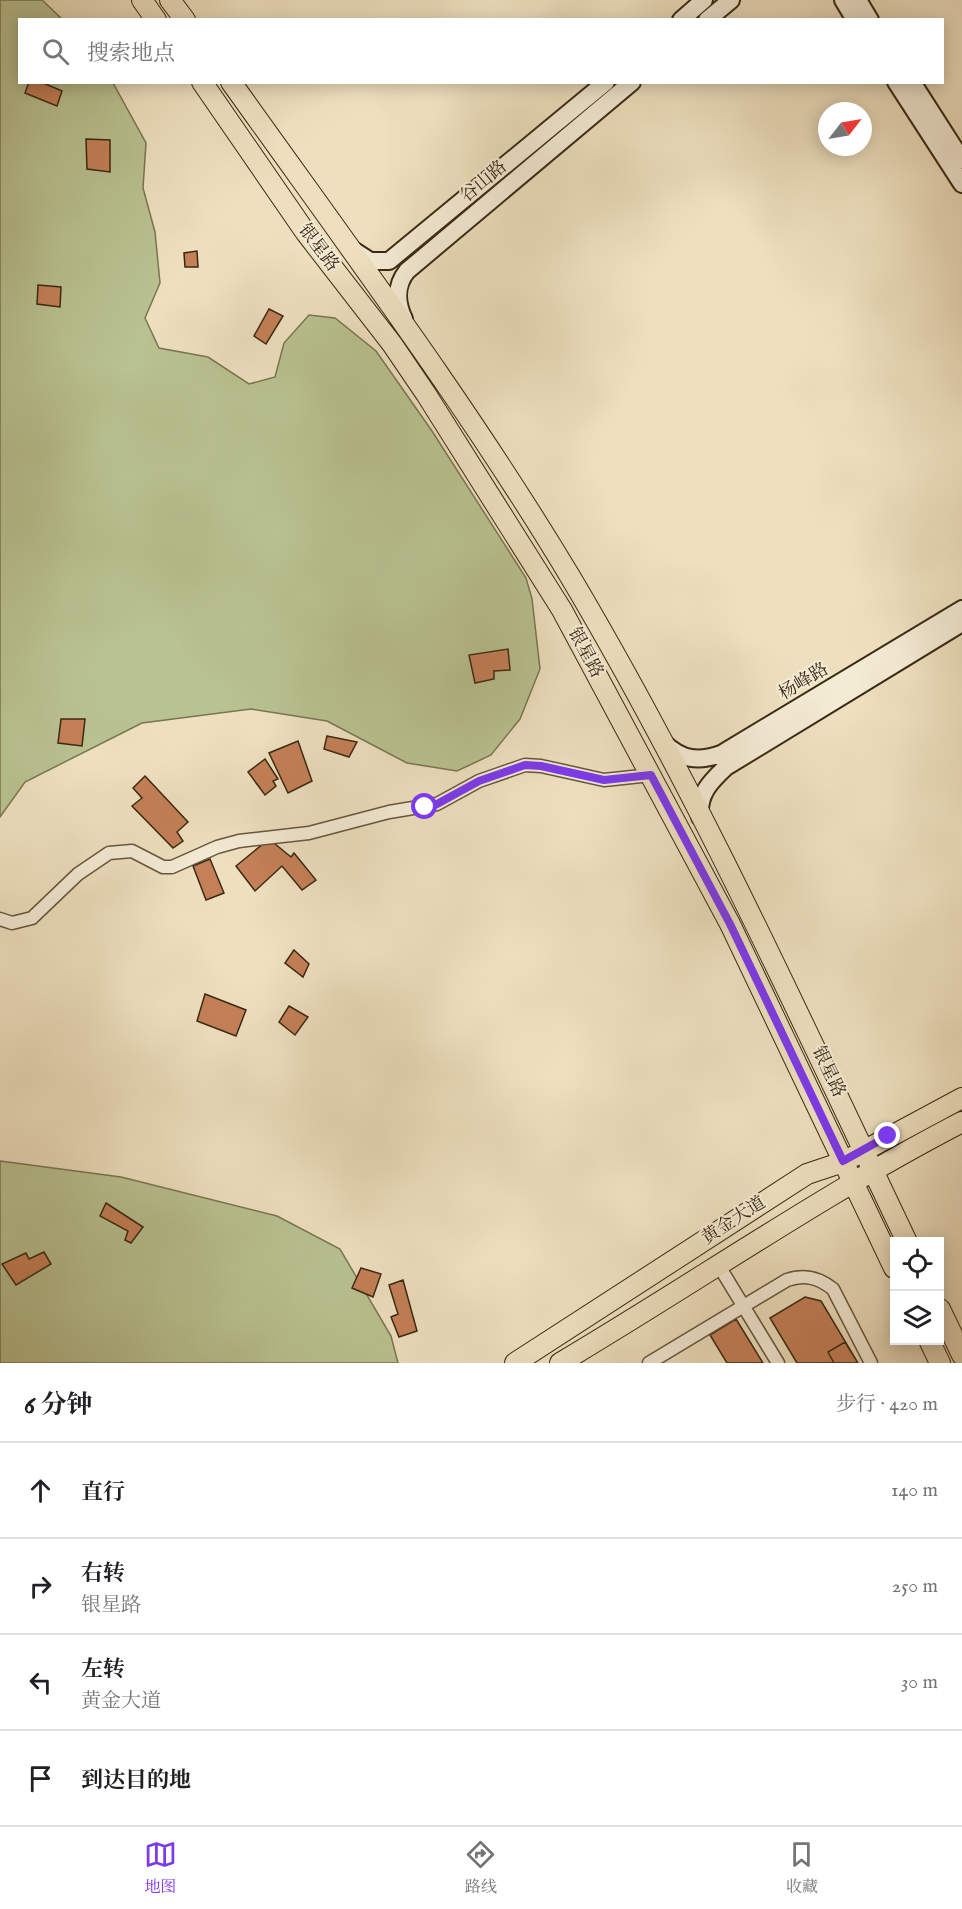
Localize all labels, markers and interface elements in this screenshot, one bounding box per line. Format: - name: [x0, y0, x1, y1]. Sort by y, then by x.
- search box: [18, 18, 944, 84]
- icon: search: [39, 35, 72, 68]
- text: 搜索地点: [87, 40, 175, 68]
- north arrow: [818, 102, 872, 156]
- street label: 谷山路: [456, 156, 512, 208]
- street label: 银星路: [293, 220, 343, 276]
- street label: 银星路: [562, 624, 608, 682]
- street label: 杨峰路: [775, 658, 833, 706]
- route start: [411, 793, 437, 819]
- street label: 银星路: [806, 1043, 850, 1101]
- route end: [874, 1122, 900, 1148]
- street label: 黄金大道: [698, 1192, 770, 1250]
- map controls: [890, 1237, 944, 1345]
- button: locate: [890, 1237, 944, 1291]
- button: layers: [890, 1291, 944, 1345]
- text: 6 分钟: [24, 1389, 93, 1422]
- text: 步行 · 420 m: [836, 1392, 938, 1417]
- icon: ahead: [24, 1474, 57, 1507]
- text: 140 m: [891, 1478, 938, 1503]
- text: 直行: [81, 1479, 125, 1507]
- text: 右转: [81, 1560, 125, 1588]
- icon: right: [24, 1570, 57, 1603]
- text: 250 m: [892, 1574, 938, 1599]
- text: 银星路: [81, 1593, 141, 1618]
- text: 左转: [81, 1656, 125, 1684]
- icon: left: [24, 1666, 57, 1699]
- text: 30 m: [901, 1670, 938, 1695]
- text: 黄金大道: [81, 1689, 161, 1714]
- icon: arrive: [24, 1762, 57, 1795]
- text: 到达目的地: [81, 1767, 191, 1795]
- tab: 地图: [144, 1838, 177, 1898]
- tab: 路线: [464, 1838, 497, 1898]
- tab: 收藏: [785, 1838, 818, 1898]

